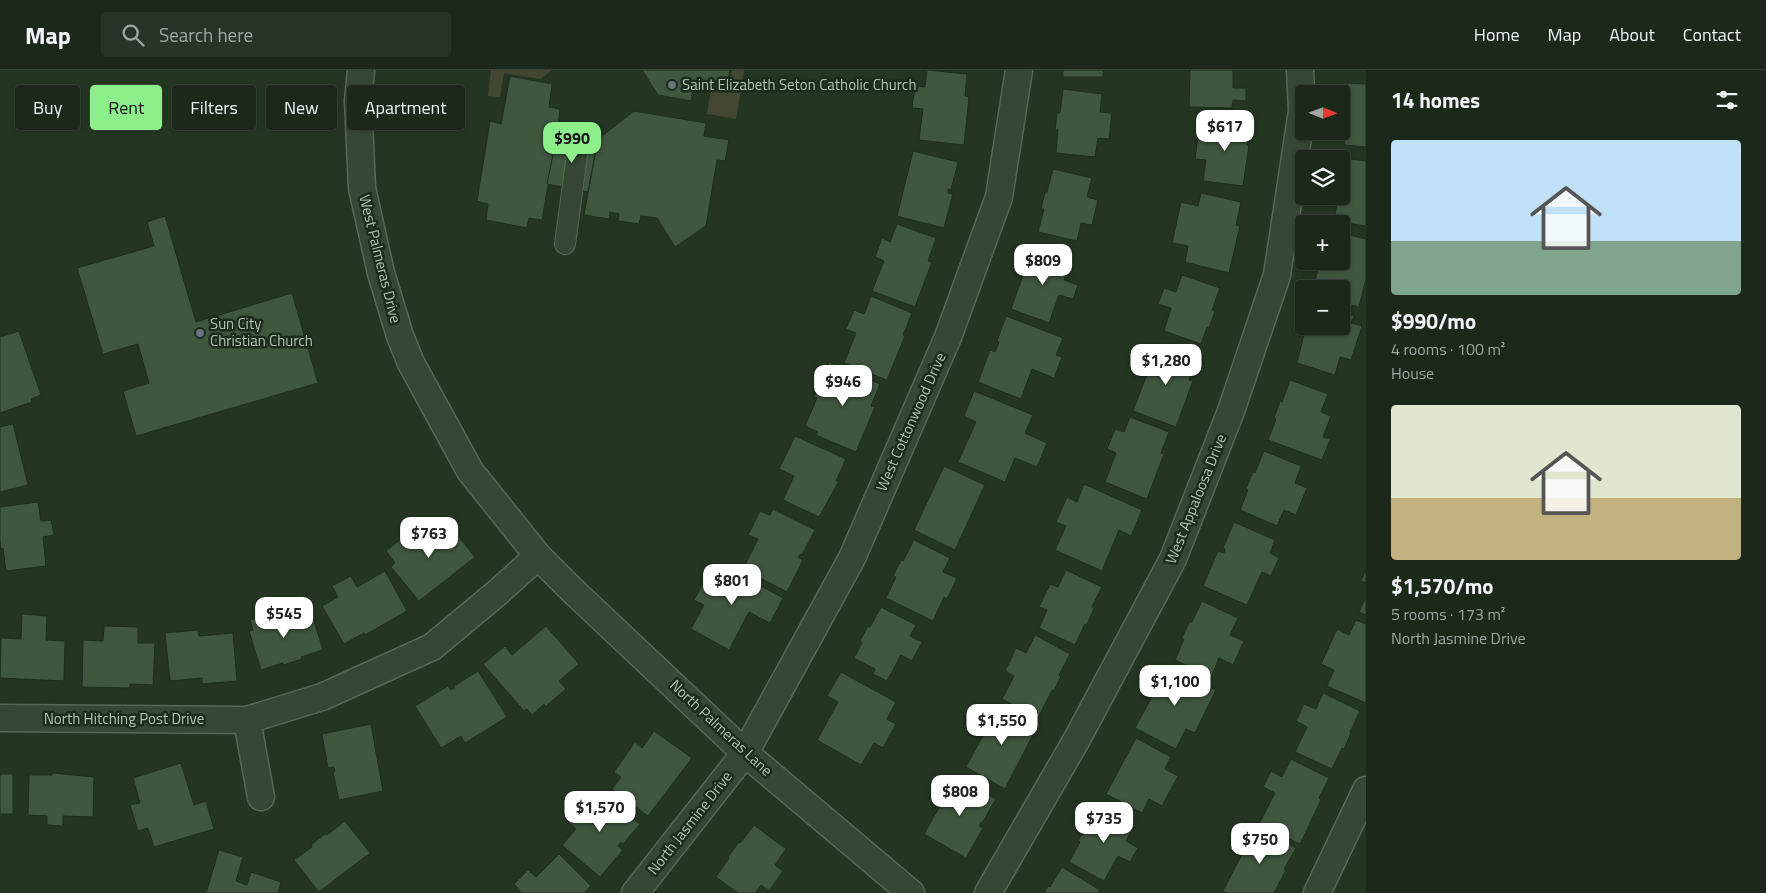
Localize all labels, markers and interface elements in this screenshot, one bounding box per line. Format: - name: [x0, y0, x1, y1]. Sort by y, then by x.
- search box: [101, 12, 451, 57]
- text: Map: [25, 17, 71, 53]
- text: Search here: [159, 20, 253, 49]
- icon: search: [119, 21, 147, 49]
- text: Home: [1474, 21, 1520, 48]
- text: Map: [1548, 21, 1581, 48]
- text: About: [1609, 21, 1655, 48]
- text: Contact: [1683, 21, 1741, 48]
- place label: Saint Elizabeth Seton Catholic Church: [682, 73, 916, 96]
- marker: Saint Elizabeth Seton Catholic Church: [666, 79, 678, 91]
- text: 14 homes: [1391, 84, 1480, 116]
- chip: Buy: [15, 85, 80, 130]
- chip: Rent: [90, 85, 162, 130]
- chip: Filters: [172, 85, 256, 130]
- chip: New: [266, 85, 337, 130]
- chip: Apartment: [347, 85, 465, 130]
- north arrow: [1295, 85, 1350, 140]
- map controls: [1295, 85, 1350, 335]
- icon: filters: [1713, 86, 1741, 114]
- pin: $617: [1195, 109, 1255, 152]
- text: $617: [1207, 114, 1243, 138]
- pin: $990: [542, 122, 602, 164]
- text: $990: [554, 126, 590, 150]
- button: layers: [1295, 150, 1350, 205]
- icon: home: [1521, 173, 1611, 263]
- street label: West Palmeras Drive: [353, 192, 408, 326]
- button: +: [1295, 215, 1350, 270]
- pin: $809: [1013, 244, 1073, 286]
- text: $809: [1025, 248, 1061, 272]
- button: −: [1295, 280, 1350, 335]
- text: $990/mo: [1391, 305, 1476, 337]
- place label: Sun City Christian Church: [210, 312, 313, 352]
- marker: Sun City Christian Church: [194, 327, 206, 339]
- text: 4 rooms · 100 m²: [1391, 337, 1505, 361]
- pin: $1,280: [1125, 344, 1207, 386]
- text: $1,280: [1141, 348, 1191, 372]
- street label: West Cottonwood Drive: [870, 349, 951, 495]
- text: House: [1391, 361, 1434, 385]
- pin: $946: [813, 364, 873, 407]
- text: $946: [825, 369, 861, 393]
- street label: West Appaloosa Drive: [1159, 430, 1232, 567]
- icon: home: [1521, 438, 1611, 528]
- pin: $763: [399, 516, 459, 559]
- text: $763: [411, 521, 447, 545]
- pin: $801: [702, 564, 762, 606]
- text: $801: [714, 568, 750, 592]
- text: $1,570/mo: [1391, 570, 1493, 602]
- pin: $545: [254, 596, 314, 639]
- text: $545: [266, 601, 302, 625]
- text: 5 rooms · 173 m²: [1391, 602, 1505, 626]
- text: North Jasmine Drive: [1391, 626, 1526, 650]
- pin: $1,100: [1134, 664, 1216, 707]
- text: $1,100: [1150, 669, 1200, 693]
- street label: North Palmeras Lane: [665, 674, 778, 781]
- pin: $1,550: [961, 704, 1043, 746]
- street label: North Hitching Post Drive: [44, 707, 204, 730]
- text: $1,550: [977, 708, 1027, 732]
- street label: North Jasmine Drive: [642, 766, 738, 879]
- pin: $808: [930, 774, 990, 817]
- text: $808: [942, 779, 978, 803]
- pin: $1,570: [559, 790, 641, 833]
- text: $1,570: [575, 795, 625, 819]
- pin: $735: [1074, 802, 1134, 844]
- text: $735: [1086, 806, 1122, 830]
- pin: $750: [1230, 822, 1290, 865]
- text: $750: [1242, 827, 1278, 851]

